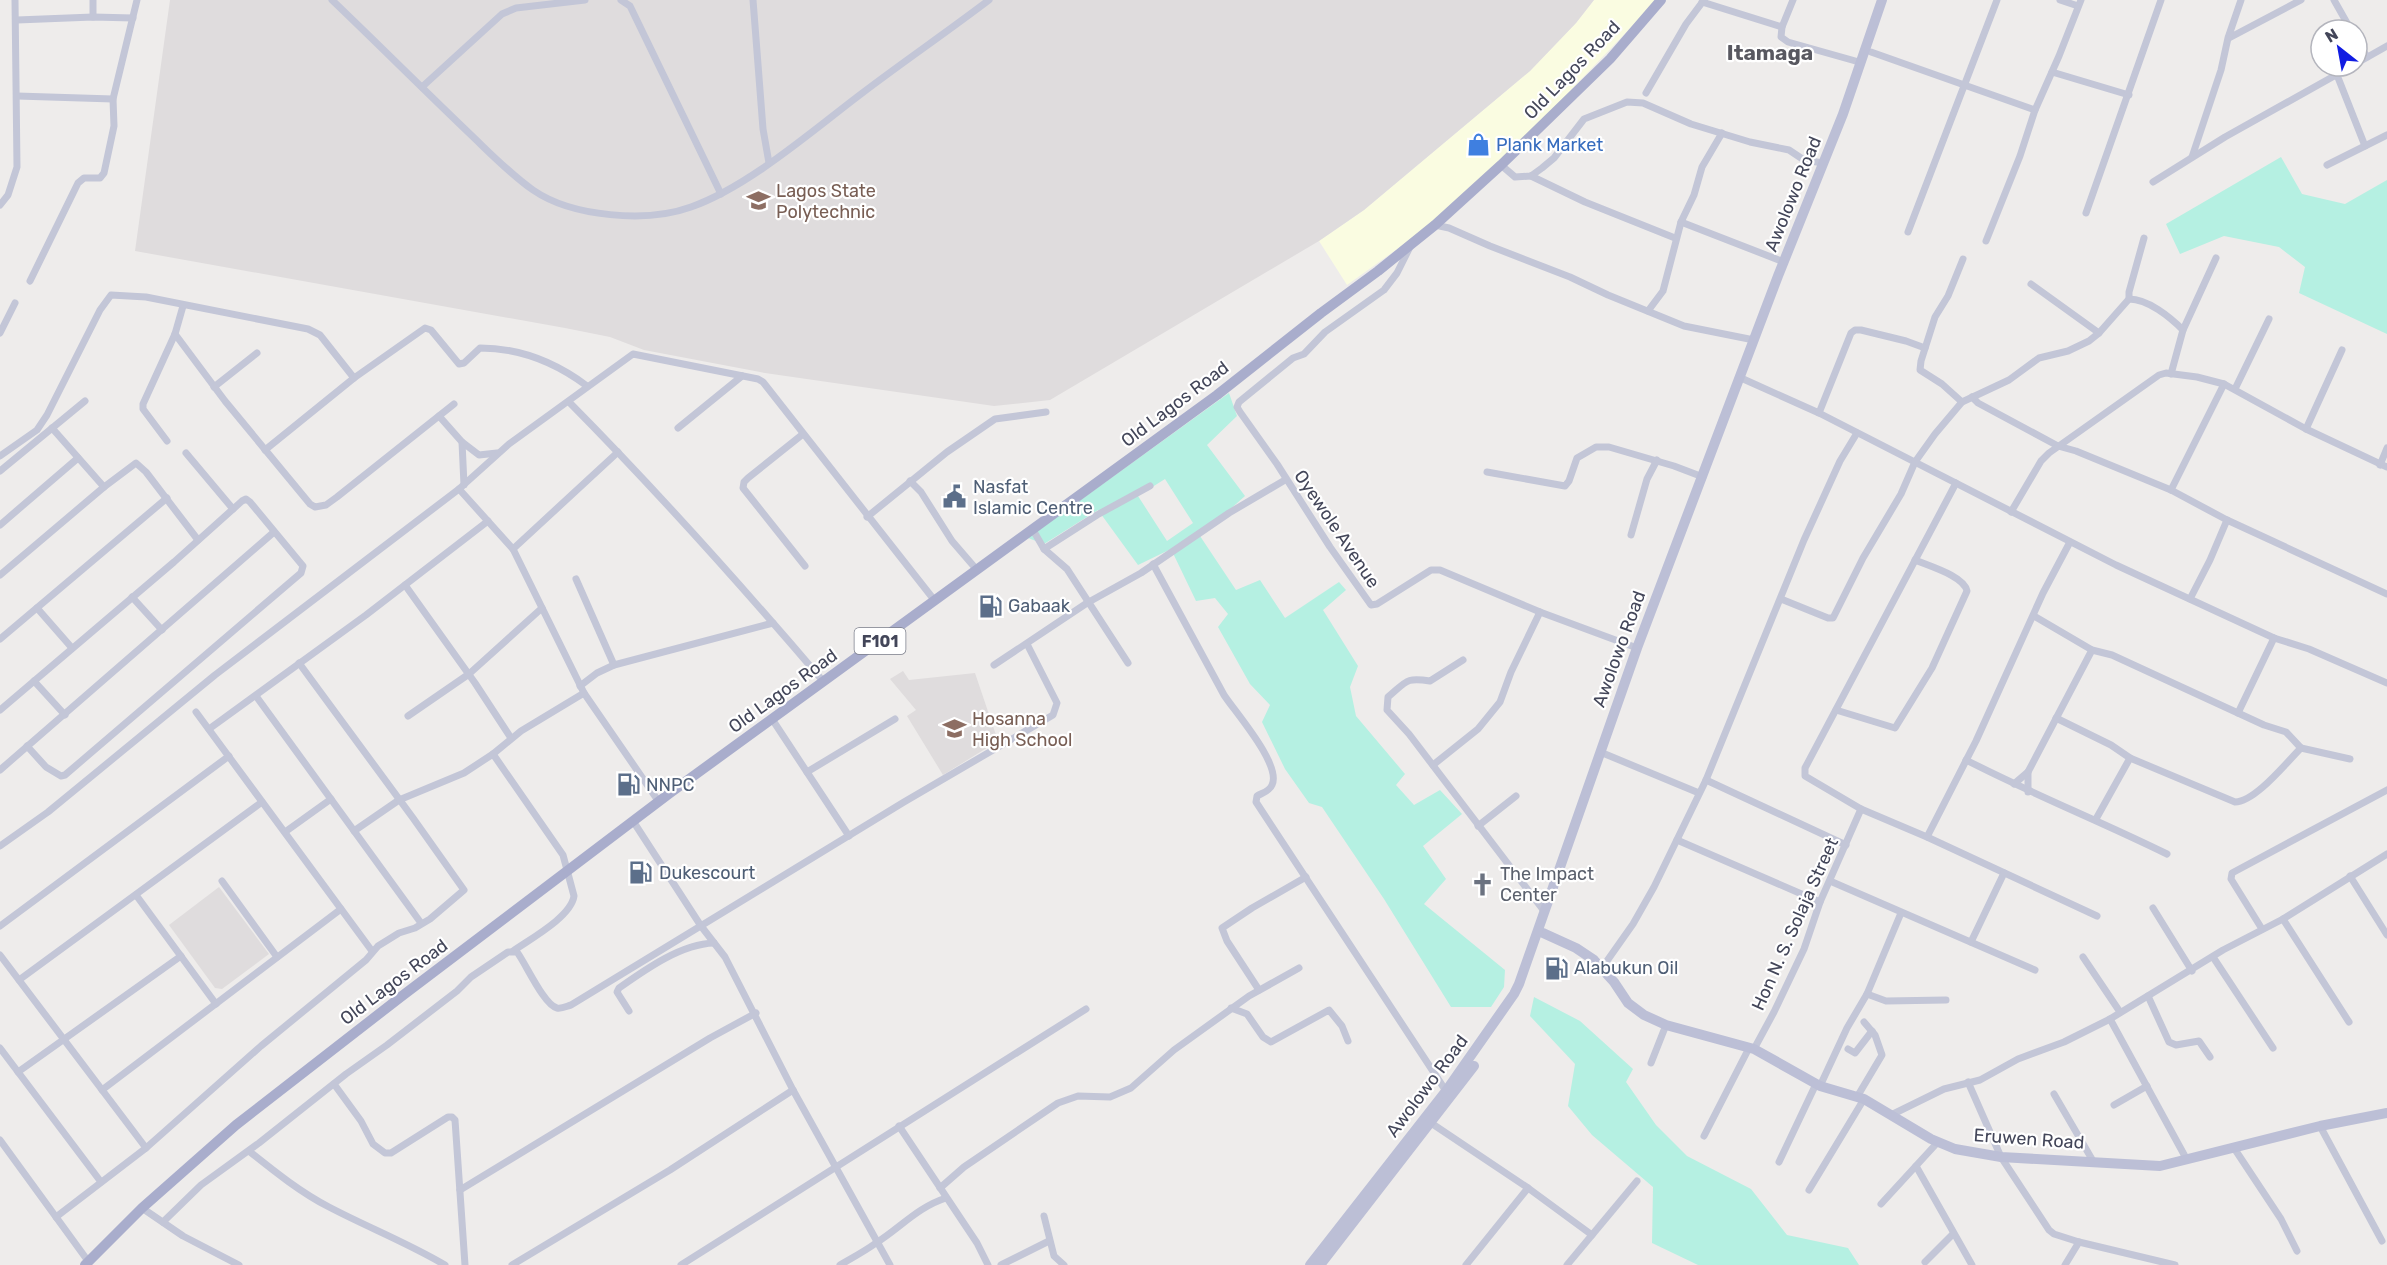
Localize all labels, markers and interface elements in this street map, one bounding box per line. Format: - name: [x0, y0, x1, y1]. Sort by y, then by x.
- street label: Old Lagos Road: [1519, 16, 1625, 124]
- north arrow: [2309, 18, 2369, 78]
- text: N: [2322, 24, 2341, 47]
- district label: Itamaga: [1727, 40, 1813, 65]
- shop icon: Plank Market: [1465, 132, 1491, 158]
- street label: Awolowo Road: [1760, 133, 1826, 255]
- place label: Plank Market: [1496, 134, 1603, 156]
- place label: Lagos State Polytechnic: [776, 180, 876, 223]
- school or university icon: Lagos State Polytechnic: [745, 188, 771, 214]
- street label: Old Lagos Road: [1117, 356, 1233, 452]
- street label: Oyewole Avenue: [1289, 466, 1385, 592]
- place label: Nasfat Islamic Centre: [973, 476, 1093, 519]
- public building icon: Nasfat Islamic Centre: [942, 484, 968, 510]
- street label: Awolowo Road: [1588, 588, 1650, 710]
- fuel station icon: Gabaak: [977, 593, 1003, 619]
- place label: Gabaak: [1008, 595, 1071, 617]
- road number: F101: [854, 628, 906, 654]
- street label: Old Lagos Road: [724, 644, 842, 738]
- place label: Hosanna High School: [972, 708, 1072, 751]
- school or university icon: Hosanna High School: [941, 716, 967, 742]
- fuel station icon: NNPC: [615, 772, 641, 798]
- place label: NNPC: [646, 774, 695, 796]
- street label: Hon N. S. Solaja Street: [1747, 834, 1843, 1014]
- fuel station icon: Dukescourt: [628, 860, 654, 886]
- place label: Dukescourt: [659, 862, 755, 884]
- place label: The Impact Center: [1500, 863, 1594, 906]
- church icon: The Impact Center: [1469, 871, 1495, 897]
- street label: Old Lagos Road: [336, 934, 452, 1030]
- fuel station icon: Alabukun Oil: [1543, 955, 1569, 981]
- place label: Alabukun Oil: [1574, 957, 1678, 979]
- street label: Awolowo Road: [1381, 1031, 1473, 1141]
- street label: Eruwen Road: [1973, 1124, 2085, 1154]

